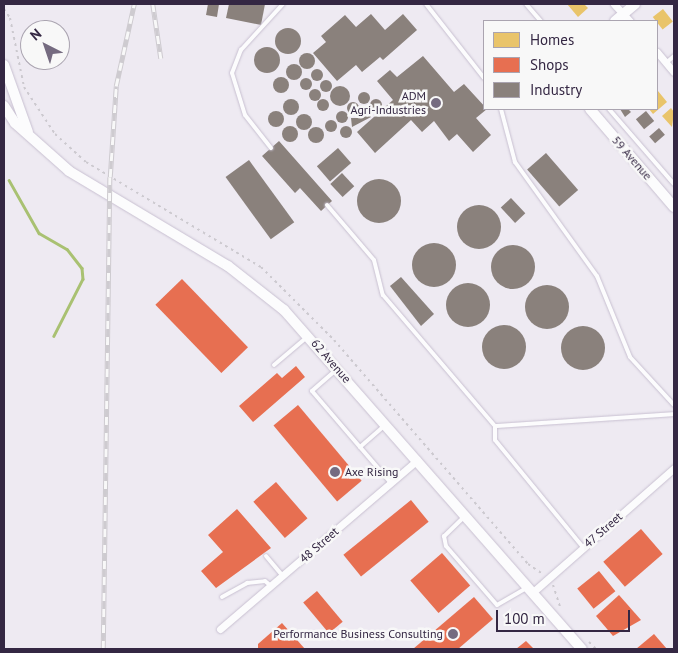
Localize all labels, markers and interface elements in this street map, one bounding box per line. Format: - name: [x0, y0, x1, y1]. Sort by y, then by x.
- north arrow: [20, 20, 70, 70]
- legend: [483, 20, 658, 110]
- text: N: [26, 25, 45, 44]
- text: Homes: [530, 30, 574, 49]
- text: Shops: [530, 55, 569, 74]
- text: Industry: [530, 80, 582, 99]
- place label: ADM Agri-Industries: [351, 89, 426, 117]
- marker: ADM Agri-Industries: [430, 97, 442, 109]
- street label: 59 Avenue: [609, 133, 655, 183]
- street label: 62 Avenue: [308, 336, 354, 386]
- place label: Axe Rising: [345, 465, 398, 479]
- marker: Axe Rising: [329, 466, 341, 478]
- street label: 47 Street: [581, 509, 625, 551]
- street label: 48 Street: [297, 524, 341, 566]
- scale bar: [498, 600, 632, 632]
- text: 100 m: [504, 609, 545, 628]
- place label: Performance Business Consulting: [273, 627, 443, 641]
- marker: Performance Business Consulting: [447, 628, 459, 640]

